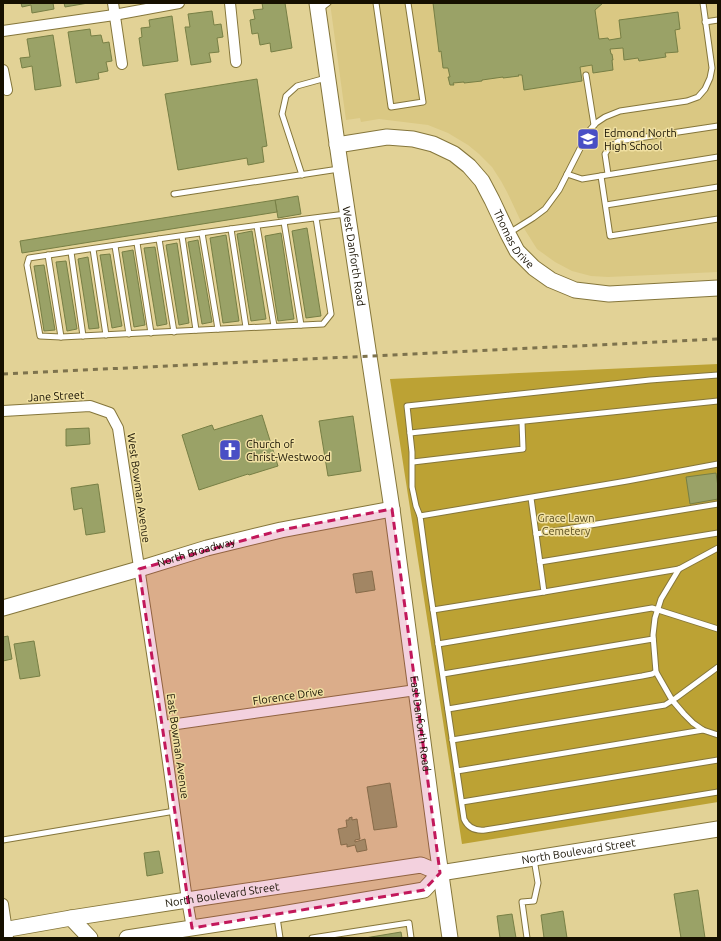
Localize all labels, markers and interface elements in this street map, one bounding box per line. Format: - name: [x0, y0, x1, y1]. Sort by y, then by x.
- school or university icon: Edmond North High School: [575, 126, 601, 152]
- place label: Edmond North High School: [604, 127, 677, 152]
- street label: West Danforth Road: [340, 206, 367, 307]
- street label: Thomas Drive: [491, 208, 537, 271]
- street label: Jane Street: [27, 388, 85, 403]
- street label: West Bowman Avenue: [125, 432, 153, 544]
- church icon: Church of Christ-Westwood: [217, 437, 243, 463]
- place label: Church of Christ-Westwood: [246, 438, 331, 463]
- park label: Grace Lawn Cemetery: [538, 512, 594, 537]
- street label: North Broadway: [155, 535, 237, 569]
- street label: East Danforth Road: [408, 675, 433, 772]
- street label: Florence Drive: [252, 685, 324, 707]
- street label: East Bowman Avenue: [165, 692, 191, 800]
- street label: North Boulevard Street: [521, 836, 637, 866]
- street label: North Boulevard Street: [164, 880, 281, 909]

